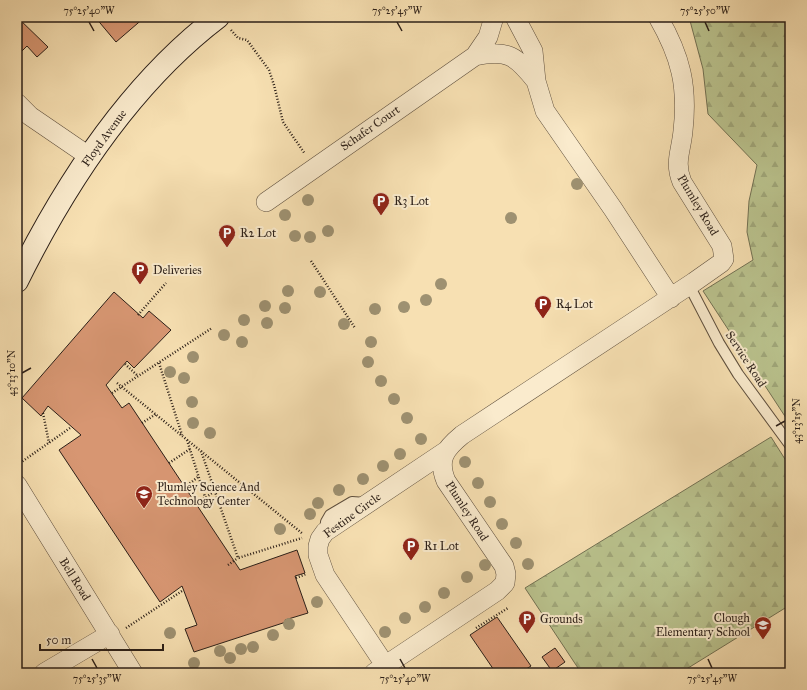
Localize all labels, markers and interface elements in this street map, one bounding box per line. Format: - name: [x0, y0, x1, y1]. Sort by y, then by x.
- text: 75°25'40"W: [63, 5, 115, 17]
- text: 75°25'45"W: [372, 5, 422, 17]
- text: 75°25'50"W: [680, 5, 731, 17]
- street label: Schafer Court: [338, 102, 403, 154]
- street label: Floyd Avenue: [79, 107, 129, 169]
- street label: Plumley Road: [674, 172, 722, 238]
- parking icon: R3 Lot: [371, 191, 391, 216]
- place label: R3 Lot: [394, 194, 430, 208]
- parking icon: R2 Lot: [217, 223, 237, 248]
- place label: R2 Lot: [240, 226, 277, 240]
- parking icon: Deliveries: [130, 260, 150, 285]
- place label: Deliveries: [153, 263, 202, 277]
- parking icon: R4 Lot: [533, 294, 553, 319]
- place label: R4 Lot: [556, 297, 594, 311]
- street label: Service Road: [723, 328, 769, 390]
- text: 43°13'10"N: [6, 349, 18, 396]
- text: 43°13'15"N: [791, 398, 803, 444]
- street label: Plumley Road: [442, 478, 492, 544]
- place label: Plumley Science And Technology Center: [157, 480, 260, 509]
- school or university icon: Plumley Science And Technology Center: [134, 484, 154, 509]
- street label: Festine Circle: [320, 489, 384, 541]
- parking icon: R1 Lot: [401, 536, 421, 561]
- place label: R1 Lot: [424, 539, 460, 553]
- street label: Bell Road: [56, 555, 94, 603]
- parking icon: Grounds: [517, 609, 537, 634]
- place label: Clough Elementary School: [656, 611, 751, 639]
- place label: Grounds: [540, 612, 583, 626]
- school or university icon: Clough Elementary School: [753, 615, 773, 640]
- scale bar: [40, 626, 163, 652]
- text: 50 m: [46, 633, 71, 647]
- text: 75°25'35"W: [73, 673, 122, 685]
- text: 75°25'40"W: [379, 673, 431, 685]
- text: 75°25'45"W: [687, 673, 737, 685]

